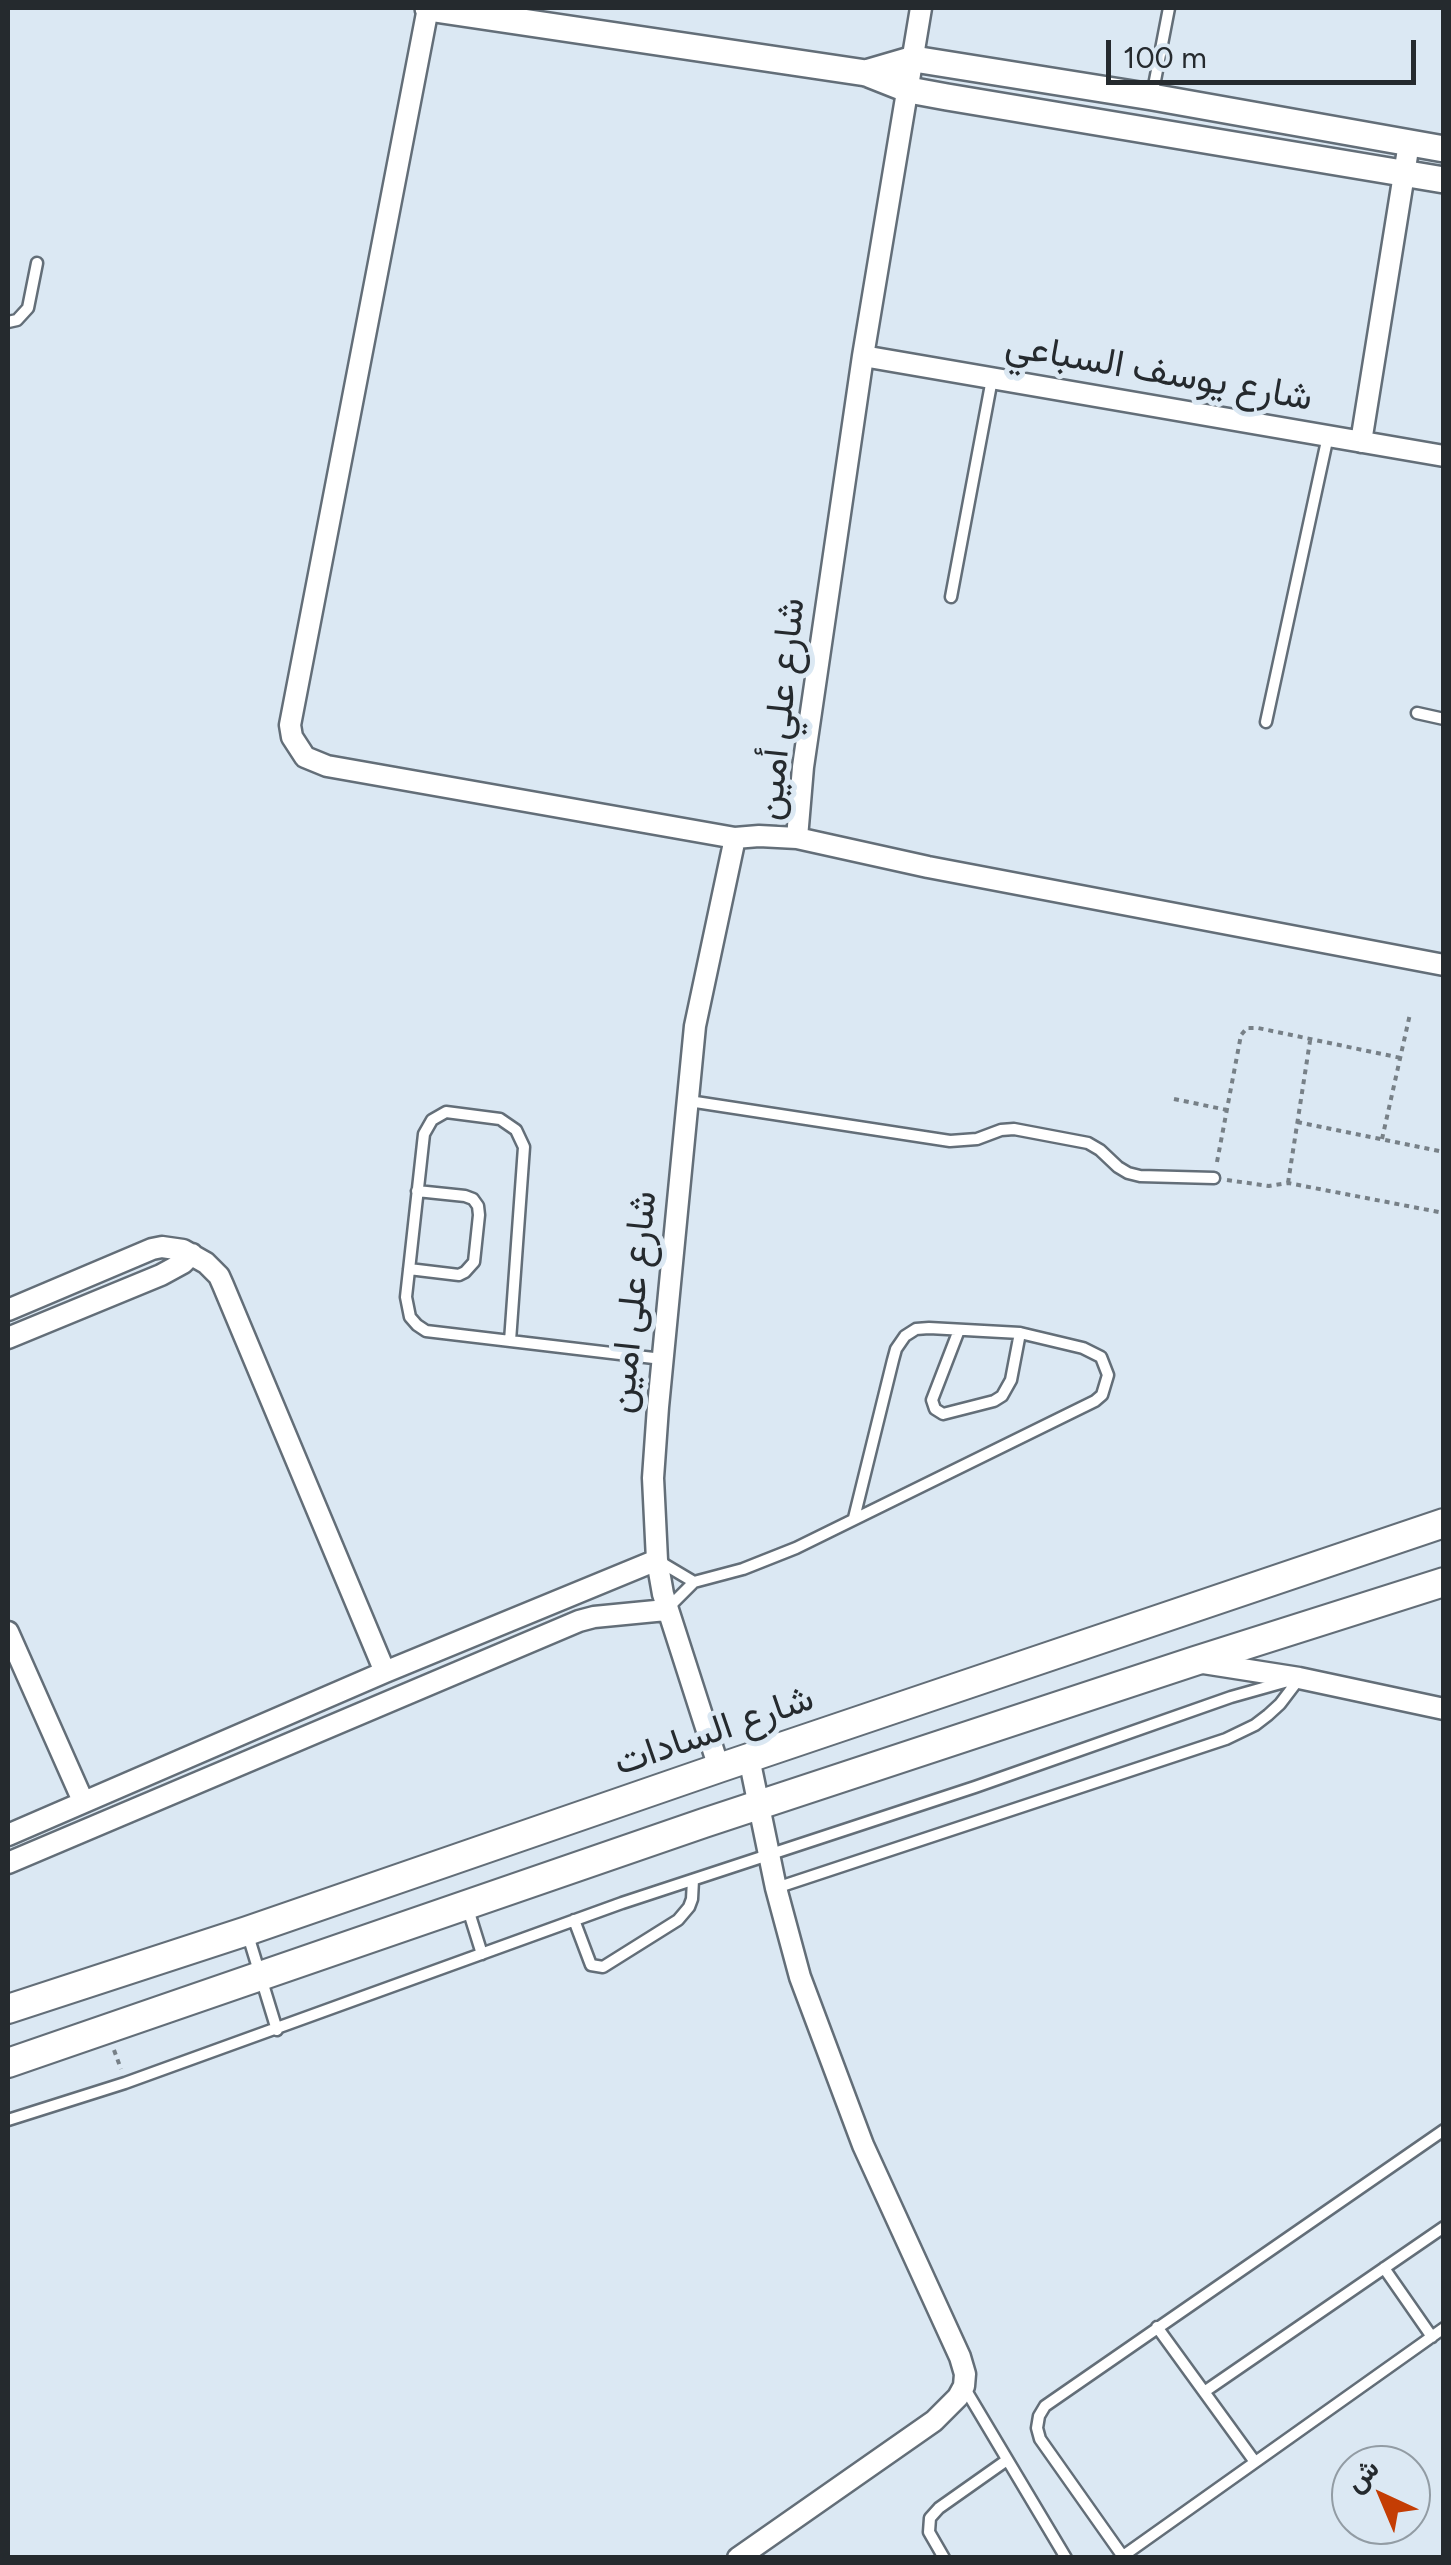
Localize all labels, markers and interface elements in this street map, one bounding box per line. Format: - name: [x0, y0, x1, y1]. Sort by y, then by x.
- scale bar: [1111, 20, 1421, 82]
- text: 100 m: [1123, 39, 1207, 76]
- street label: شارع يوسف السباعي: [1002, 323, 1316, 421]
- street label: شارع علي أمين: [747, 596, 815, 822]
- street label: شارع على امين: [599, 1189, 667, 1415]
- street label: شارع السادات: [608, 1676, 820, 1786]
- north arrow: [1331, 2445, 1431, 2545]
- text: ش: [1338, 2451, 1385, 2499]

